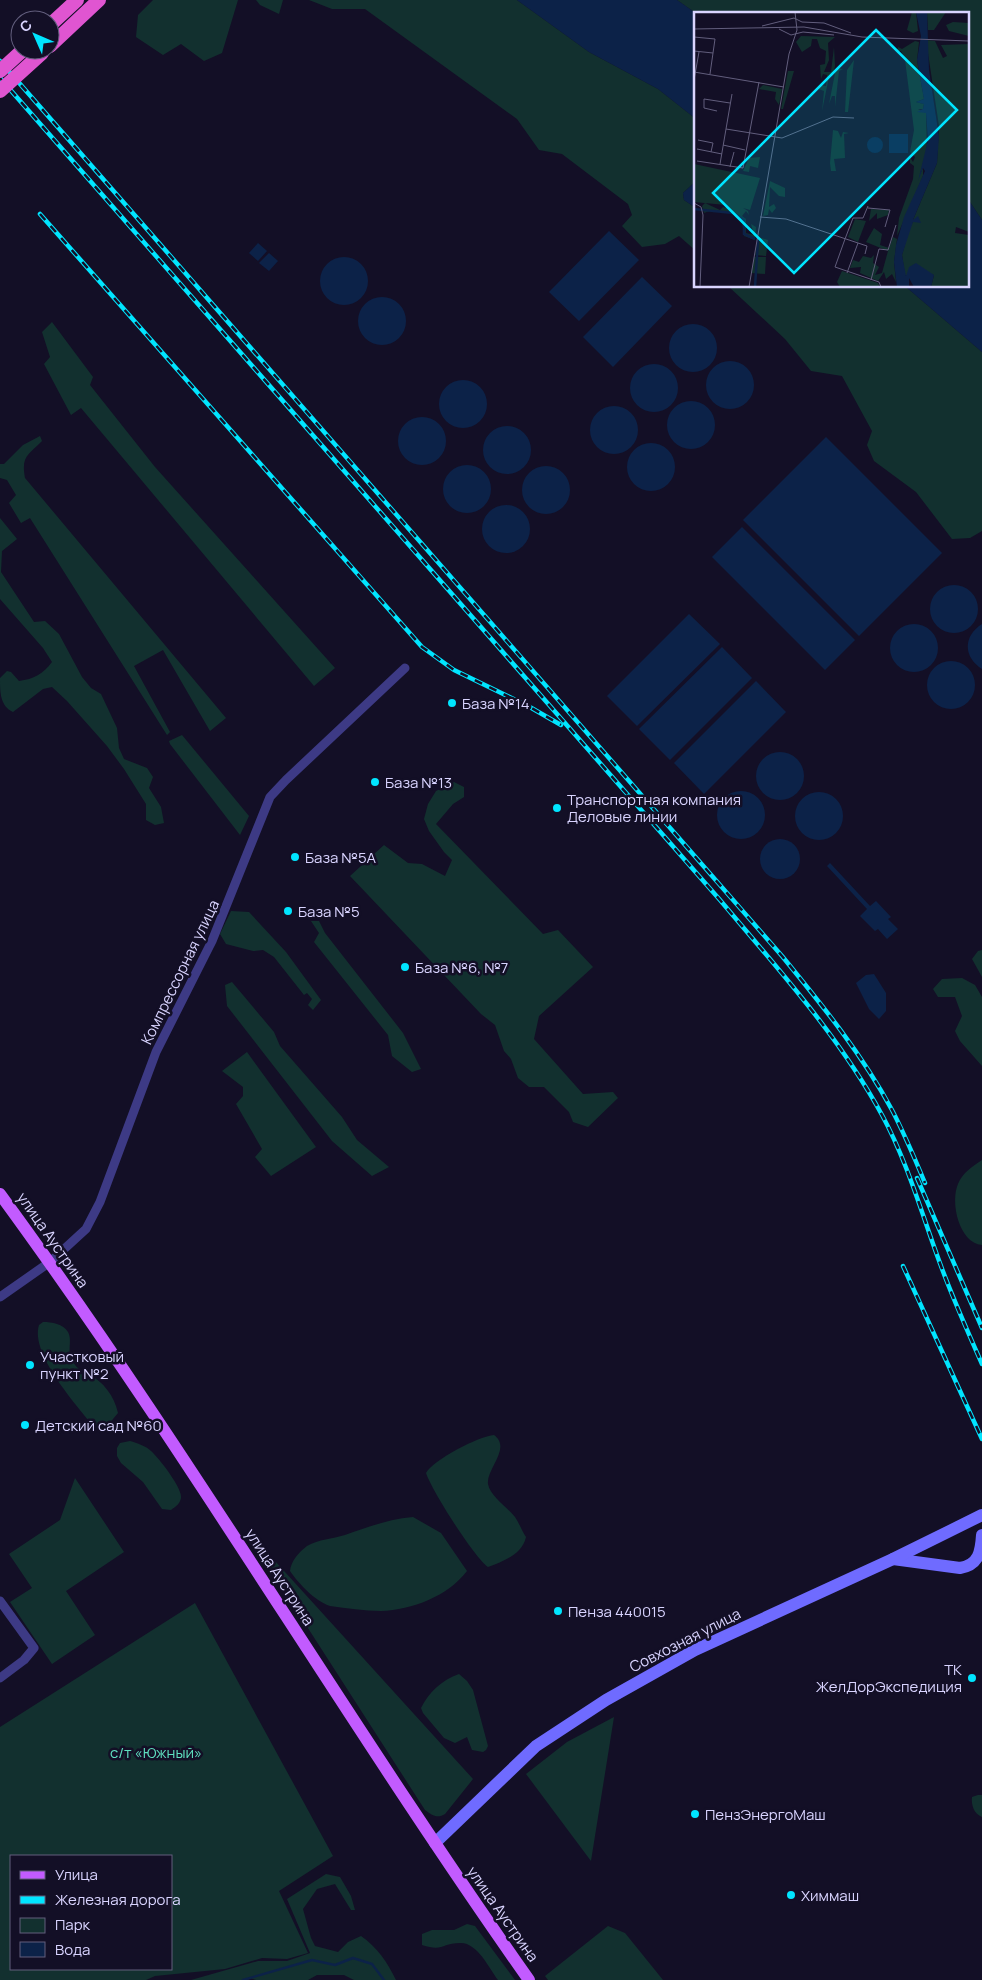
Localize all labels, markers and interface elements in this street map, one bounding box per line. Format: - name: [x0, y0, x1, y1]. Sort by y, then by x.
- north arrow: [10, 10, 60, 60]
- inset map: [694, 12, 970, 288]
- text: С: [15, 15, 36, 36]
- place label: База №14: [462, 693, 530, 714]
- marker: База №14: [446, 697, 458, 709]
- place label: База №13: [385, 772, 452, 793]
- marker: База №13: [369, 776, 381, 788]
- place label: Транспортная компания Деловые линии: [567, 789, 741, 827]
- marker: Транспортная компания Деловые линии: [551, 802, 563, 814]
- place label: База №5А: [305, 847, 377, 868]
- marker: База №5А: [289, 851, 301, 863]
- street label: Компрессорная улица: [136, 896, 224, 1048]
- place label: База №5: [298, 901, 360, 922]
- marker: База №5: [282, 905, 294, 917]
- place label: База №6, №7: [415, 957, 508, 978]
- marker: База №6, №7: [399, 961, 411, 973]
- street label: улица Аустрина: [12, 1188, 94, 1292]
- place label: Участковый пункт №2: [40, 1346, 124, 1384]
- marker: Участковый пункт №2: [24, 1359, 36, 1371]
- place label: Детский сад №60: [35, 1415, 162, 1436]
- marker: Детский сад №60: [19, 1419, 31, 1431]
- street label: улица Аустрина: [241, 1524, 319, 1630]
- place label: Пенза 440015: [568, 1601, 666, 1622]
- street label: Совхозная улица: [626, 1603, 744, 1677]
- marker: Пенза 440015: [552, 1605, 564, 1617]
- place label: ТК ЖелДорЭкспедиция: [816, 1659, 962, 1697]
- marker: ТК ЖелДорЭкспедиция: [966, 1672, 978, 1684]
- park label: с/т «Южный»: [110, 1742, 202, 1763]
- place label: ПензЭнергоМаш: [705, 1804, 826, 1825]
- marker: ПензЭнергоМаш: [689, 1808, 701, 1820]
- legend: [10, 1855, 172, 1970]
- street label: улица Аустрина: [462, 1862, 544, 1966]
- text: Улица: [55, 1864, 98, 1885]
- place label: Химмаш: [801, 1885, 859, 1906]
- text: Железная дорога: [55, 1889, 180, 1910]
- marker: Химмаш: [785, 1889, 797, 1901]
- text: Парк: [55, 1914, 91, 1935]
- text: Вода: [55, 1939, 90, 1960]

